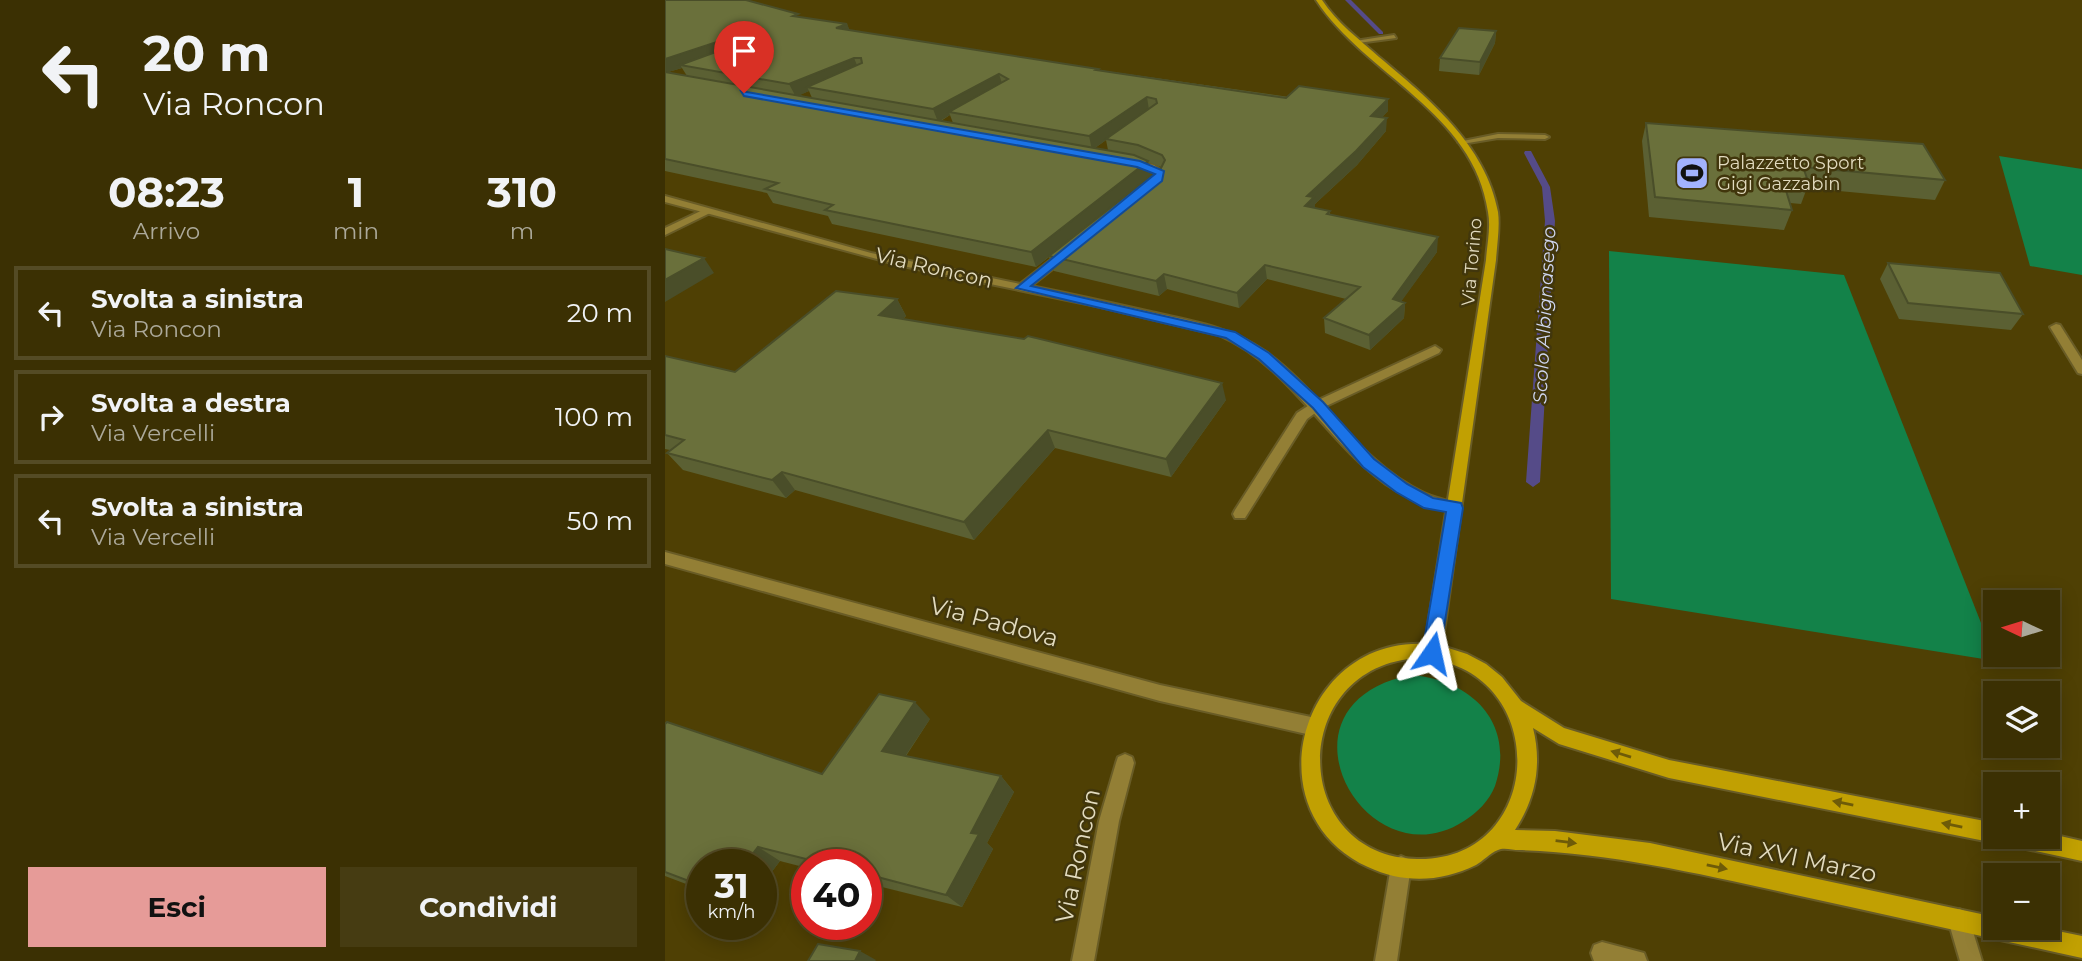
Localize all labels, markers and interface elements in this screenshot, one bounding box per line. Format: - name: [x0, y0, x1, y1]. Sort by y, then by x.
- pin: [714, 21, 774, 93]
- text: 20 m: [143, 24, 270, 83]
- icon: left: [28, 28, 119, 119]
- icon: arrive: [725, 32, 763, 70]
- text: Via Roncon: [143, 84, 325, 123]
- place label: Palazzetto Sport Gigi Gazzabin: [1717, 152, 1864, 195]
- sports icon: Palazzetto Sport Gigi Gazzabin: [1673, 154, 1711, 192]
- text: 08:23: [108, 166, 225, 218]
- text: 1: [348, 166, 364, 218]
- text: 310: [487, 166, 557, 218]
- text: Arrivo: [133, 217, 200, 245]
- text: min: [333, 217, 379, 245]
- text: m: [510, 217, 534, 245]
- street label: Via Torino: [1457, 217, 1487, 307]
- water label: Scolo Albignasego: [1528, 226, 1561, 404]
- street label: Via Roncon: [873, 242, 995, 293]
- text: Svolta a sinistra: [91, 283, 304, 315]
- icon: left: [32, 294, 70, 332]
- text: 20 m: [567, 297, 633, 329]
- text: Via Roncon: [91, 315, 222, 343]
- text: Svolta a destra: [91, 387, 291, 419]
- icon: right: [32, 398, 70, 436]
- text: 100 m: [555, 401, 633, 433]
- text: Via Vercelli: [91, 419, 215, 447]
- text: Svolta a sinistra: [91, 491, 304, 523]
- icon: left: [32, 502, 70, 540]
- text: 50 m: [567, 505, 633, 537]
- text: Via Vercelli: [91, 523, 215, 551]
- street label: Via Padova: [927, 590, 1062, 653]
- north arrow: [1983, 590, 2060, 667]
- map controls: [1983, 590, 2060, 940]
- position arrow: [1395, 616, 1469, 690]
- button: layers: [1983, 681, 2060, 758]
- one-way arrow: [1610, 748, 1631, 759]
- button: +: [1983, 772, 2060, 849]
- street label: Via Roncon: [1049, 786, 1106, 926]
- one-way arrow: [1832, 797, 1854, 808]
- one-way arrow: [1941, 819, 1963, 830]
- street label: Via XVI Marzo: [1715, 826, 1879, 889]
- one-way arrow: [1556, 837, 1578, 848]
- speed limit sign: 40: [791, 849, 882, 940]
- one-way arrow: [1706, 862, 1728, 873]
- button: −: [1983, 863, 2060, 940]
- text: 31: [714, 864, 749, 907]
- button: Esci: [28, 867, 326, 947]
- button: Condividi: [340, 867, 637, 947]
- text: km/h: [707, 901, 756, 923]

